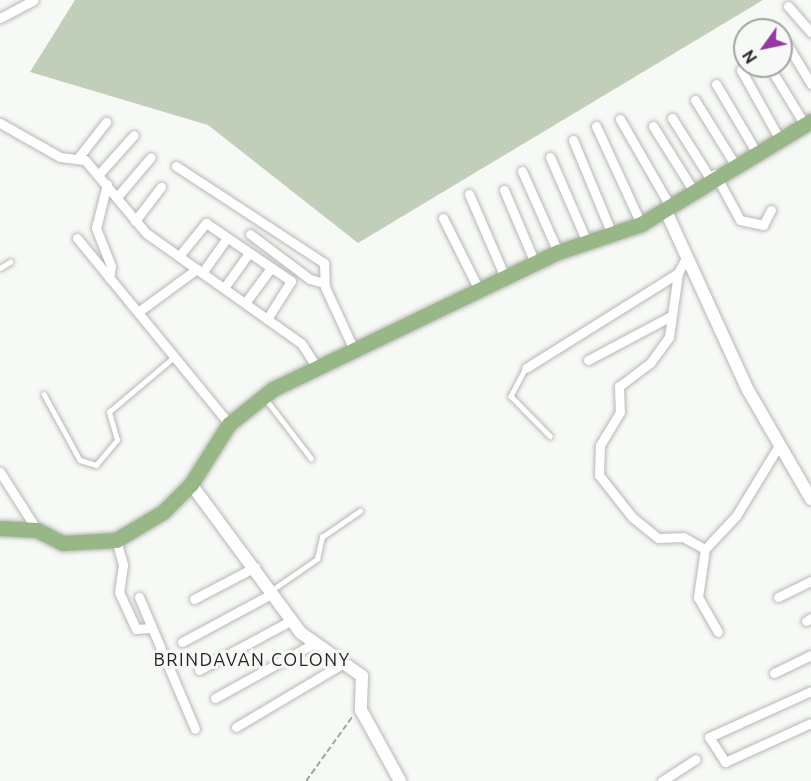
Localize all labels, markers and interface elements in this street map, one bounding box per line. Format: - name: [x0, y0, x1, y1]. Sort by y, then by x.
- north arrow: [733, 18, 793, 78]
- text: N: [739, 47, 760, 67]
- district label: BRINDAVAN COLONY: [153, 648, 351, 670]

